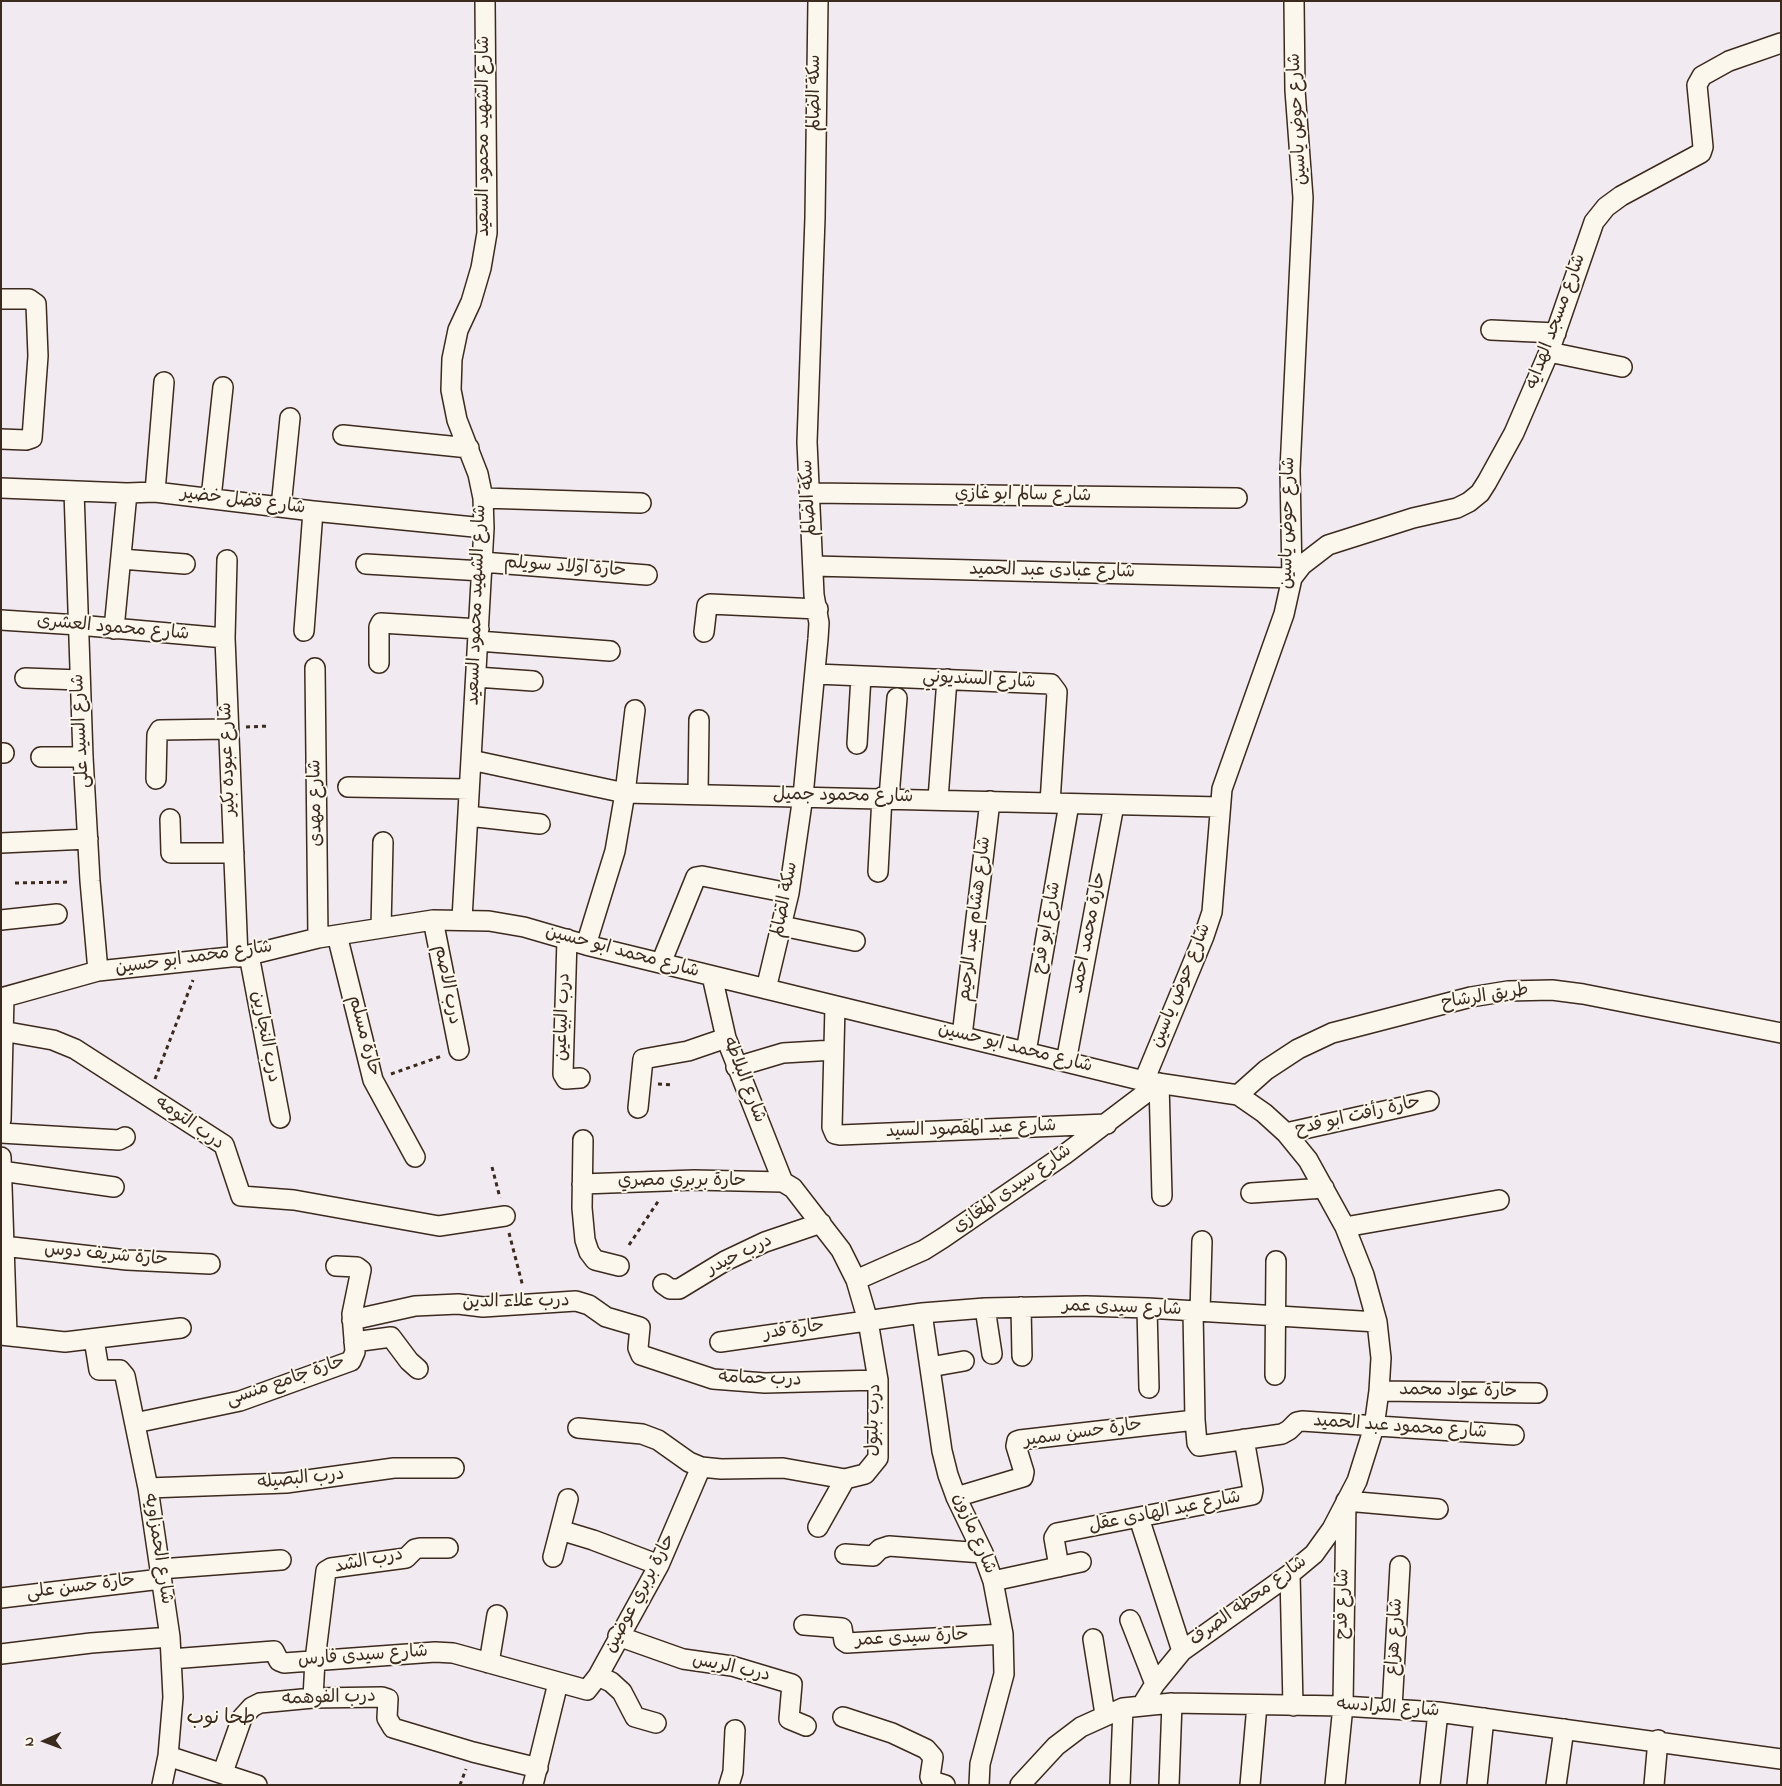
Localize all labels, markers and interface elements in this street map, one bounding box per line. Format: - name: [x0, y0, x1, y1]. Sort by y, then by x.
- street label: شارع الشهيد محمود السعيد: [474, 35, 496, 237]
- street label: شارع حوض ياسين: [1285, 52, 1313, 186]
- street label: سكة الضالم: [805, 55, 827, 131]
- street label: شارع مسجد الهدايه: [1523, 251, 1591, 393]
- street label: شارع حوض ياسين: [1277, 457, 1301, 589]
- street label: سكة الضالم: [797, 459, 823, 537]
- street label: شارع فضل خضير: [179, 484, 307, 520]
- street label: شارع سالم ابو غازي: [955, 484, 1091, 508]
- street label: شارع الشهيد محمود السعيد: [464, 504, 492, 706]
- street label: حارة اولاد سويلم: [503, 553, 627, 583]
- street label: شارع عبادى عبد الحميد: [969, 560, 1135, 584]
- street label: شارع محمود العشرى: [36, 612, 190, 646]
- street label: شارع السنديوني: [922, 667, 1036, 695]
- street label: شارع السيد على: [68, 673, 96, 789]
- street label: شارع عبوده بكير: [216, 702, 242, 816]
- street label: شارع مهدى: [305, 759, 329, 847]
- street label: شارع محمود جميل: [773, 785, 913, 809]
- street label: شارع هشام عبد الرحيم: [955, 835, 997, 1003]
- street label: سكة الضالم: [768, 860, 804, 940]
- street label: حارة محمد احمد: [1068, 870, 1112, 996]
- street label: شارع ابو قدح: [1029, 880, 1067, 976]
- street label: شارع حوض ياسين: [1147, 921, 1217, 1051]
- street label: شارع محمد ابو حسين: [543, 922, 701, 984]
- street label: شارع محمد ابو حسين: [114, 937, 274, 981]
- street label: درب الاصم: [428, 944, 464, 1026]
- street label: درب البياعين: [552, 972, 576, 1062]
- street label: طريق الرشاح: [1440, 980, 1530, 1016]
- street label: درب النجارين: [245, 989, 283, 1085]
- street label: حارة مسلم: [342, 993, 384, 1079]
- street label: شارع محمد ابو حسين: [936, 1019, 1094, 1079]
- street label: شارع البلاطه: [717, 1034, 769, 1126]
- street label: درب التومه: [150, 1092, 228, 1156]
- street label: حارة رأفت ابو قدح: [1293, 1092, 1423, 1142]
- street label: شارع عبد المقصود السيد: [885, 1116, 1057, 1144]
- street label: شارع سيدى المغازى: [950, 1141, 1076, 1239]
- street label: حارة بربري مصري: [618, 1171, 746, 1193]
- street label: درب حيدر: [704, 1231, 776, 1281]
- street label: حارة شريف دوس: [43, 1240, 169, 1272]
- street label: درب علاء الدين: [462, 1291, 570, 1315]
- street label: شارع سيدى عمر: [1062, 1296, 1182, 1322]
- street label: حارة قدر: [762, 1316, 826, 1346]
- street label: حارة جامع منسى: [224, 1352, 348, 1412]
- street label: درب حمامه: [718, 1368, 802, 1392]
- street label: حارة عواد محمد: [1399, 1380, 1517, 1404]
- street label: درب بلبول: [863, 1383, 887, 1457]
- street label: شارع محمود عبد الحميد: [1312, 1411, 1488, 1445]
- street label: حارة حسن سمير: [1022, 1415, 1144, 1453]
- street label: درب البصيله: [256, 1465, 346, 1495]
- street label: شارع عبد الهادى عقل: [1087, 1488, 1243, 1538]
- street label: شارع مازون: [946, 1490, 1000, 1578]
- street label: شارع الحمزاويه: [138, 1492, 176, 1606]
- street label: حارة بربري عوضين: [601, 1531, 681, 1657]
- street label: درب الشد: [333, 1545, 405, 1579]
- street label: شارع محطه الصرف: [1186, 1552, 1312, 1652]
- street label: شارع قدح: [1333, 1568, 1355, 1640]
- street label: حارة حسن على: [26, 1571, 136, 1605]
- street label: شارع هزاع: [1383, 1598, 1409, 1676]
- street label: حارة سيدى عمر: [855, 1625, 969, 1653]
- street label: شارع سيدى فارس: [297, 1642, 429, 1672]
- street label: درب الريس: [690, 1650, 772, 1688]
- street label: درب الفوهمه: [282, 1687, 376, 1711]
- street label: شارع الكرادسه: [1336, 1695, 1440, 1723]
- district label: طحا نوب: [187, 1708, 255, 1732]
- north arrow: [20, 1716, 70, 1766]
- text: N: [19, 1736, 40, 1747]

